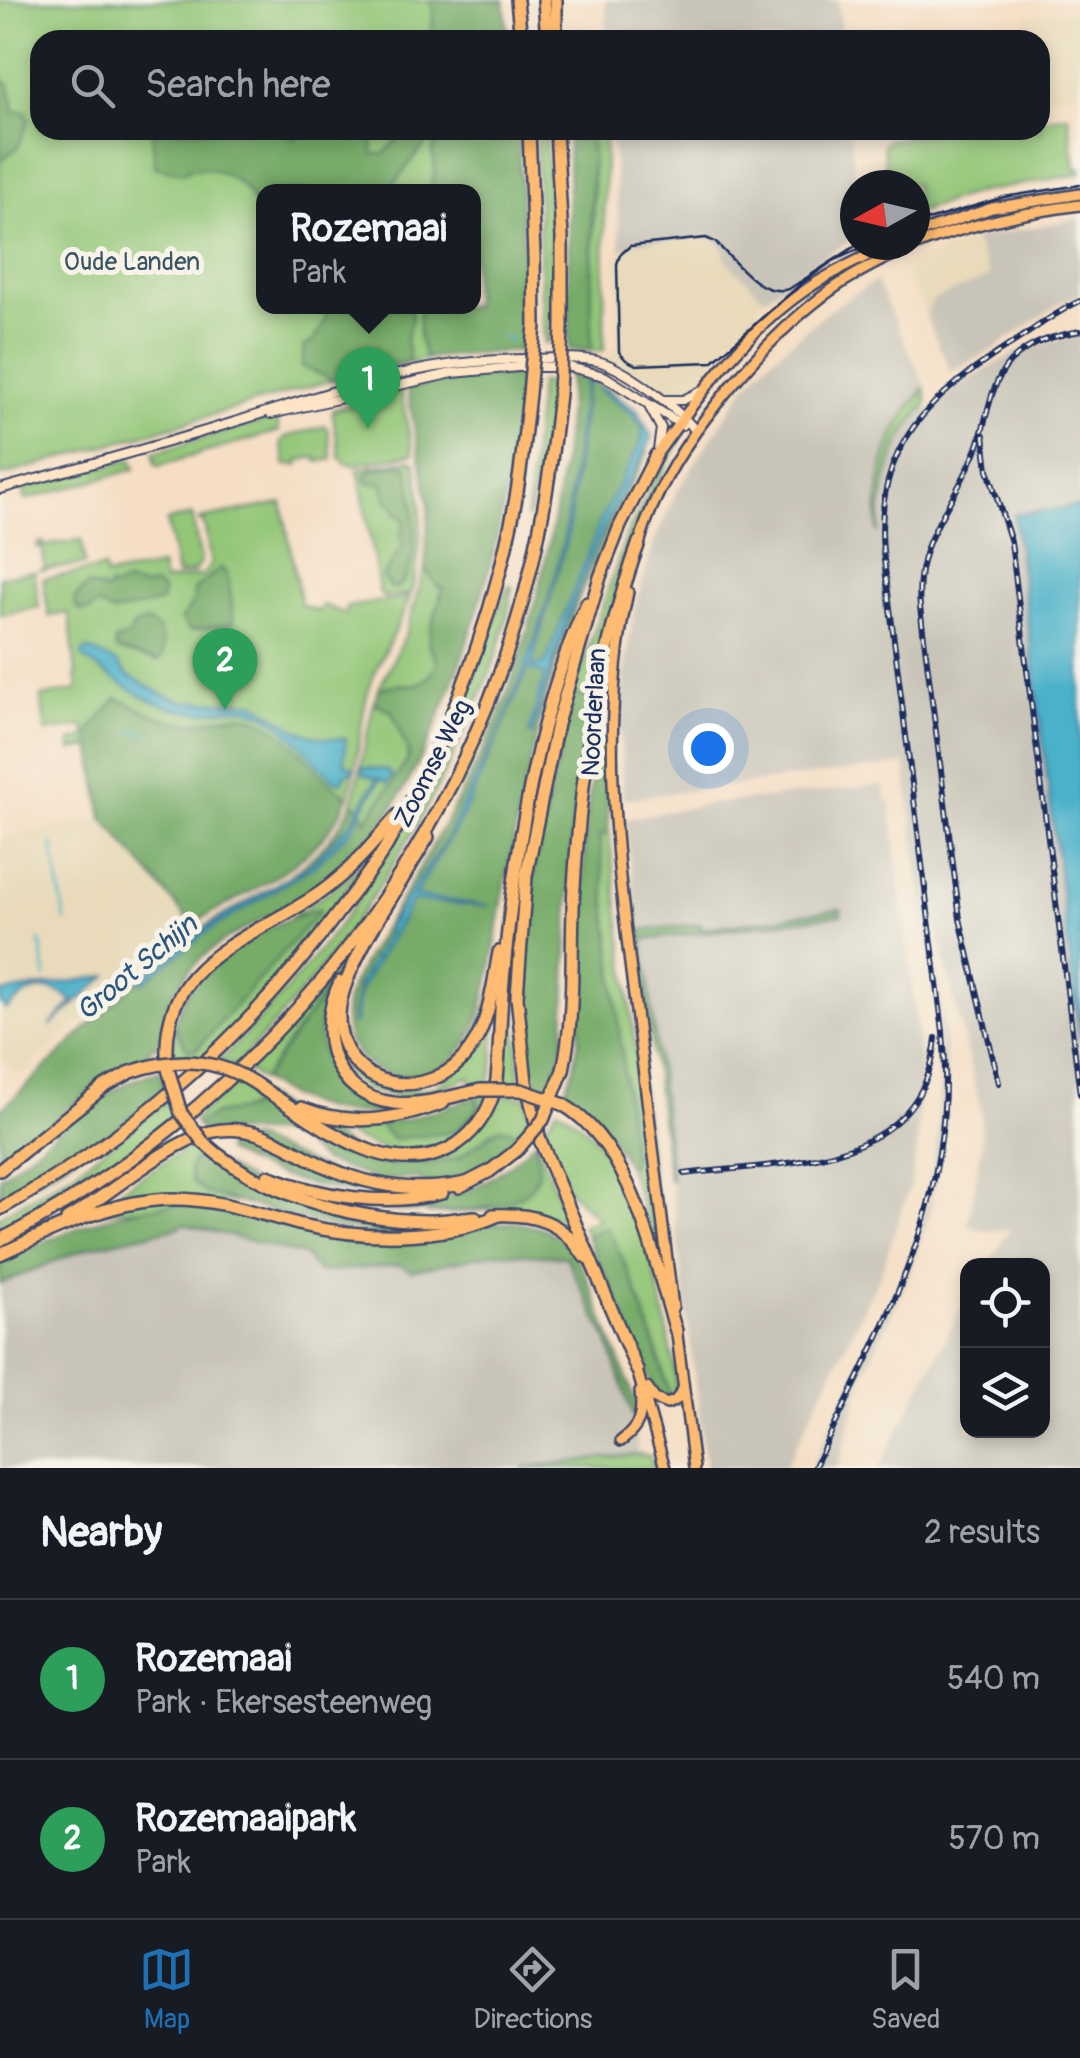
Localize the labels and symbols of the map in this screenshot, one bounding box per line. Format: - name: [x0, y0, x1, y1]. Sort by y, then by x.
- north arrow: [840, 170, 930, 260]
- park label: Oude Landen: [64, 247, 200, 278]
- pin: 1: [336, 346, 400, 429]
- pin: 2: [192, 628, 258, 710]
- street label: Noorderlaan: [576, 647, 613, 777]
- street label: Zoomse Weg: [388, 695, 479, 833]
- your location: [683, 723, 734, 774]
- water label: Groot Schijn: [69, 907, 205, 1029]

